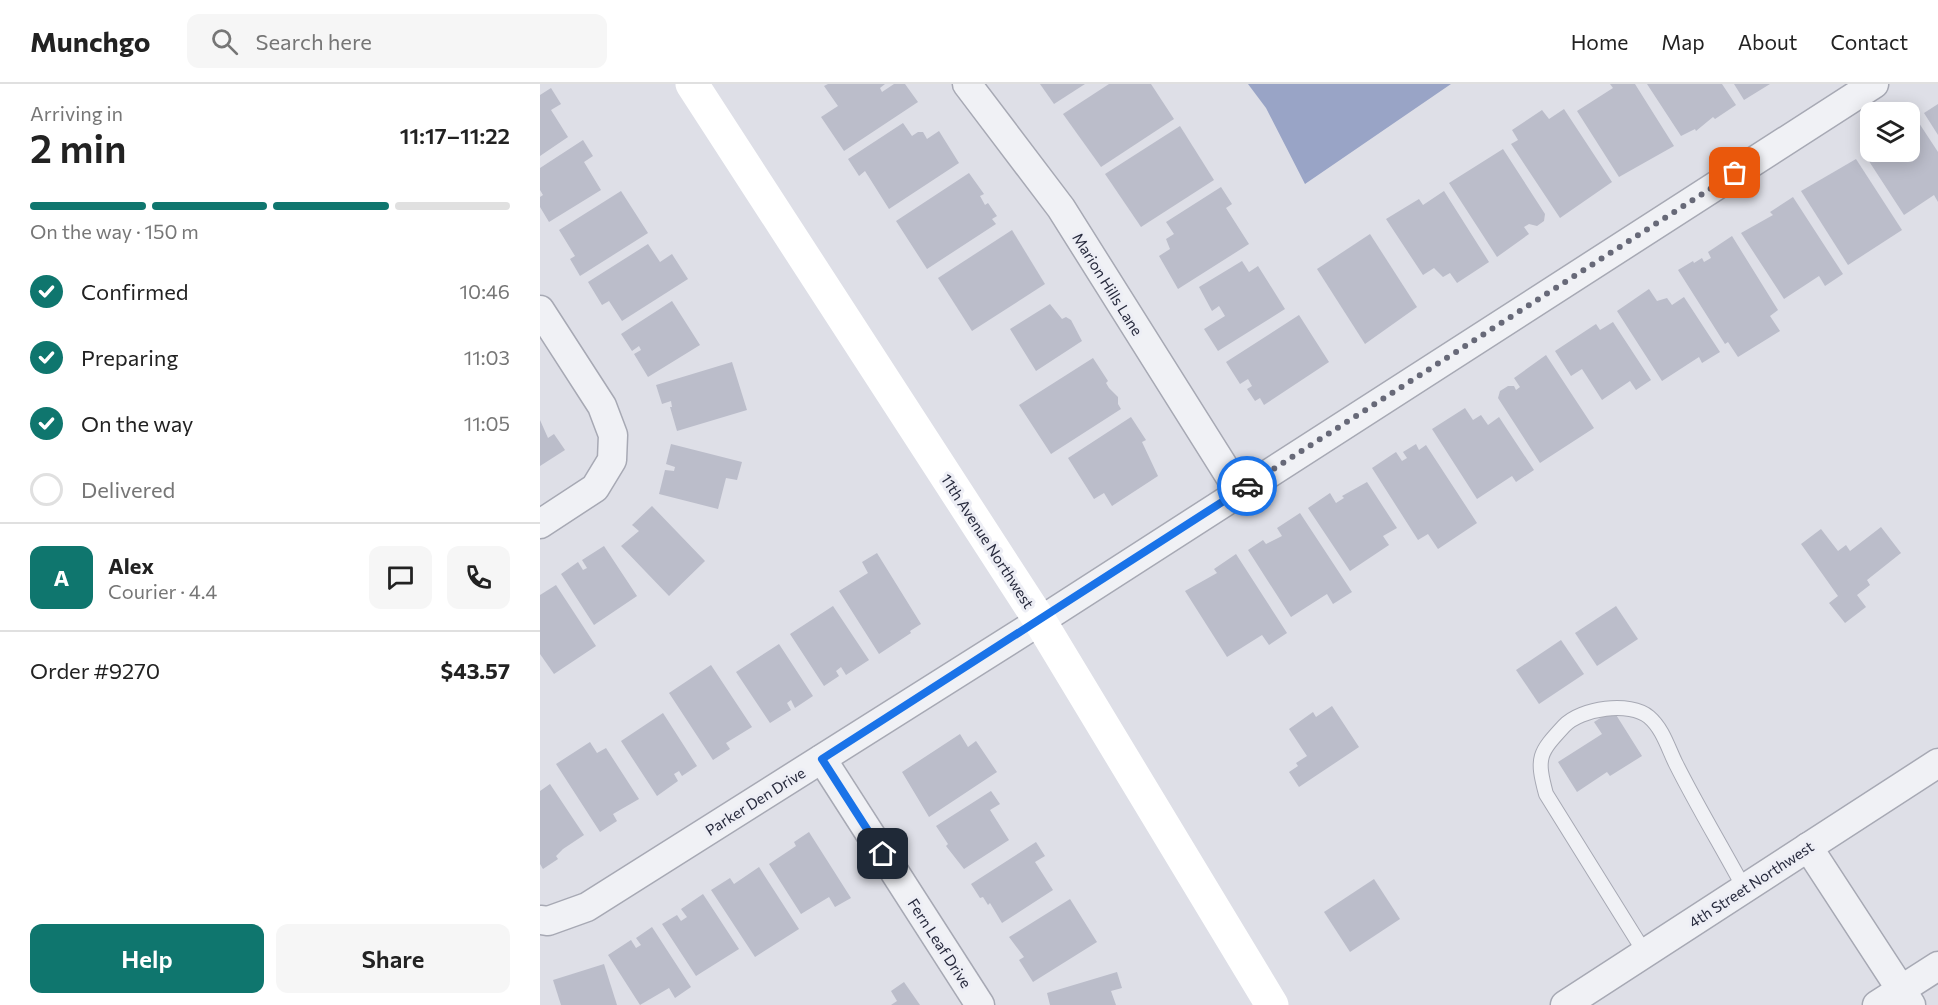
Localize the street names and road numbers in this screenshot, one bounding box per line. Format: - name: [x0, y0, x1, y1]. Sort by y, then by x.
- street label: Marion Hills Lane: [1069, 229, 1147, 339]
- street label: 11th Avenue Northwest: [938, 470, 1038, 612]
- street label: Parker Den Drive: [702, 763, 808, 839]
- street label: 4th Street Northwest: [1685, 837, 1817, 931]
- street label: Fern Leaf Drive: [904, 895, 976, 991]

